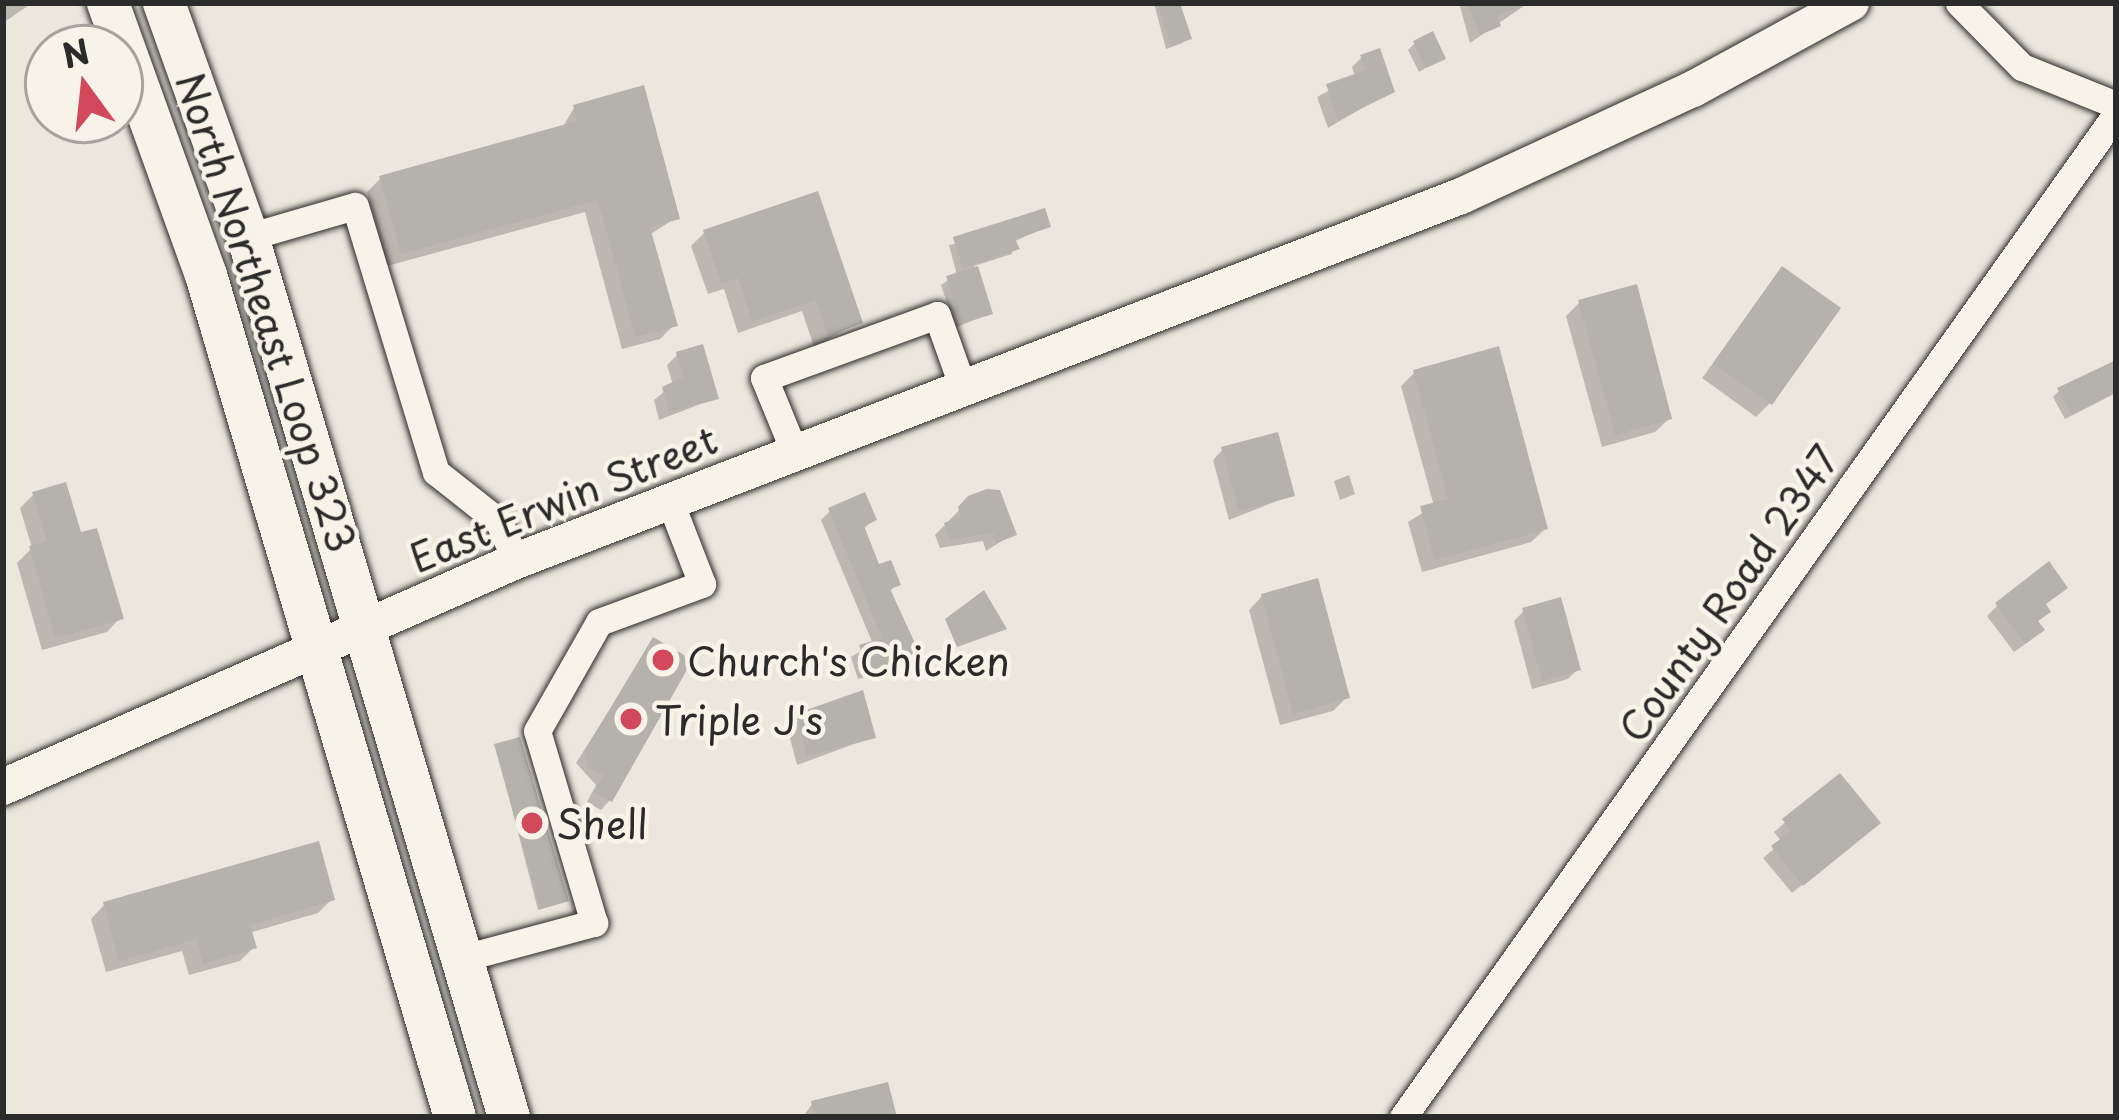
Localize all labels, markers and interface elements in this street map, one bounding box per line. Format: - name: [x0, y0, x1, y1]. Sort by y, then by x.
- north arrow: [24, 24, 144, 144]
- text: N: [56, 25, 95, 80]
- street label: North Northeast Loop 323: [167, 66, 367, 558]
- street label: East Erwin Street: [402, 415, 724, 581]
- street label: County Road 2347: [1608, 435, 1848, 751]
- place label: Church's Chicken: [687, 637, 1010, 683]
- marker: Church's Chicken: [650, 647, 676, 673]
- place label: Triple J's: [655, 696, 826, 742]
- marker: Triple J's: [618, 706, 644, 732]
- place label: Shell: [556, 800, 648, 846]
- marker: Shell: [519, 810, 545, 836]

